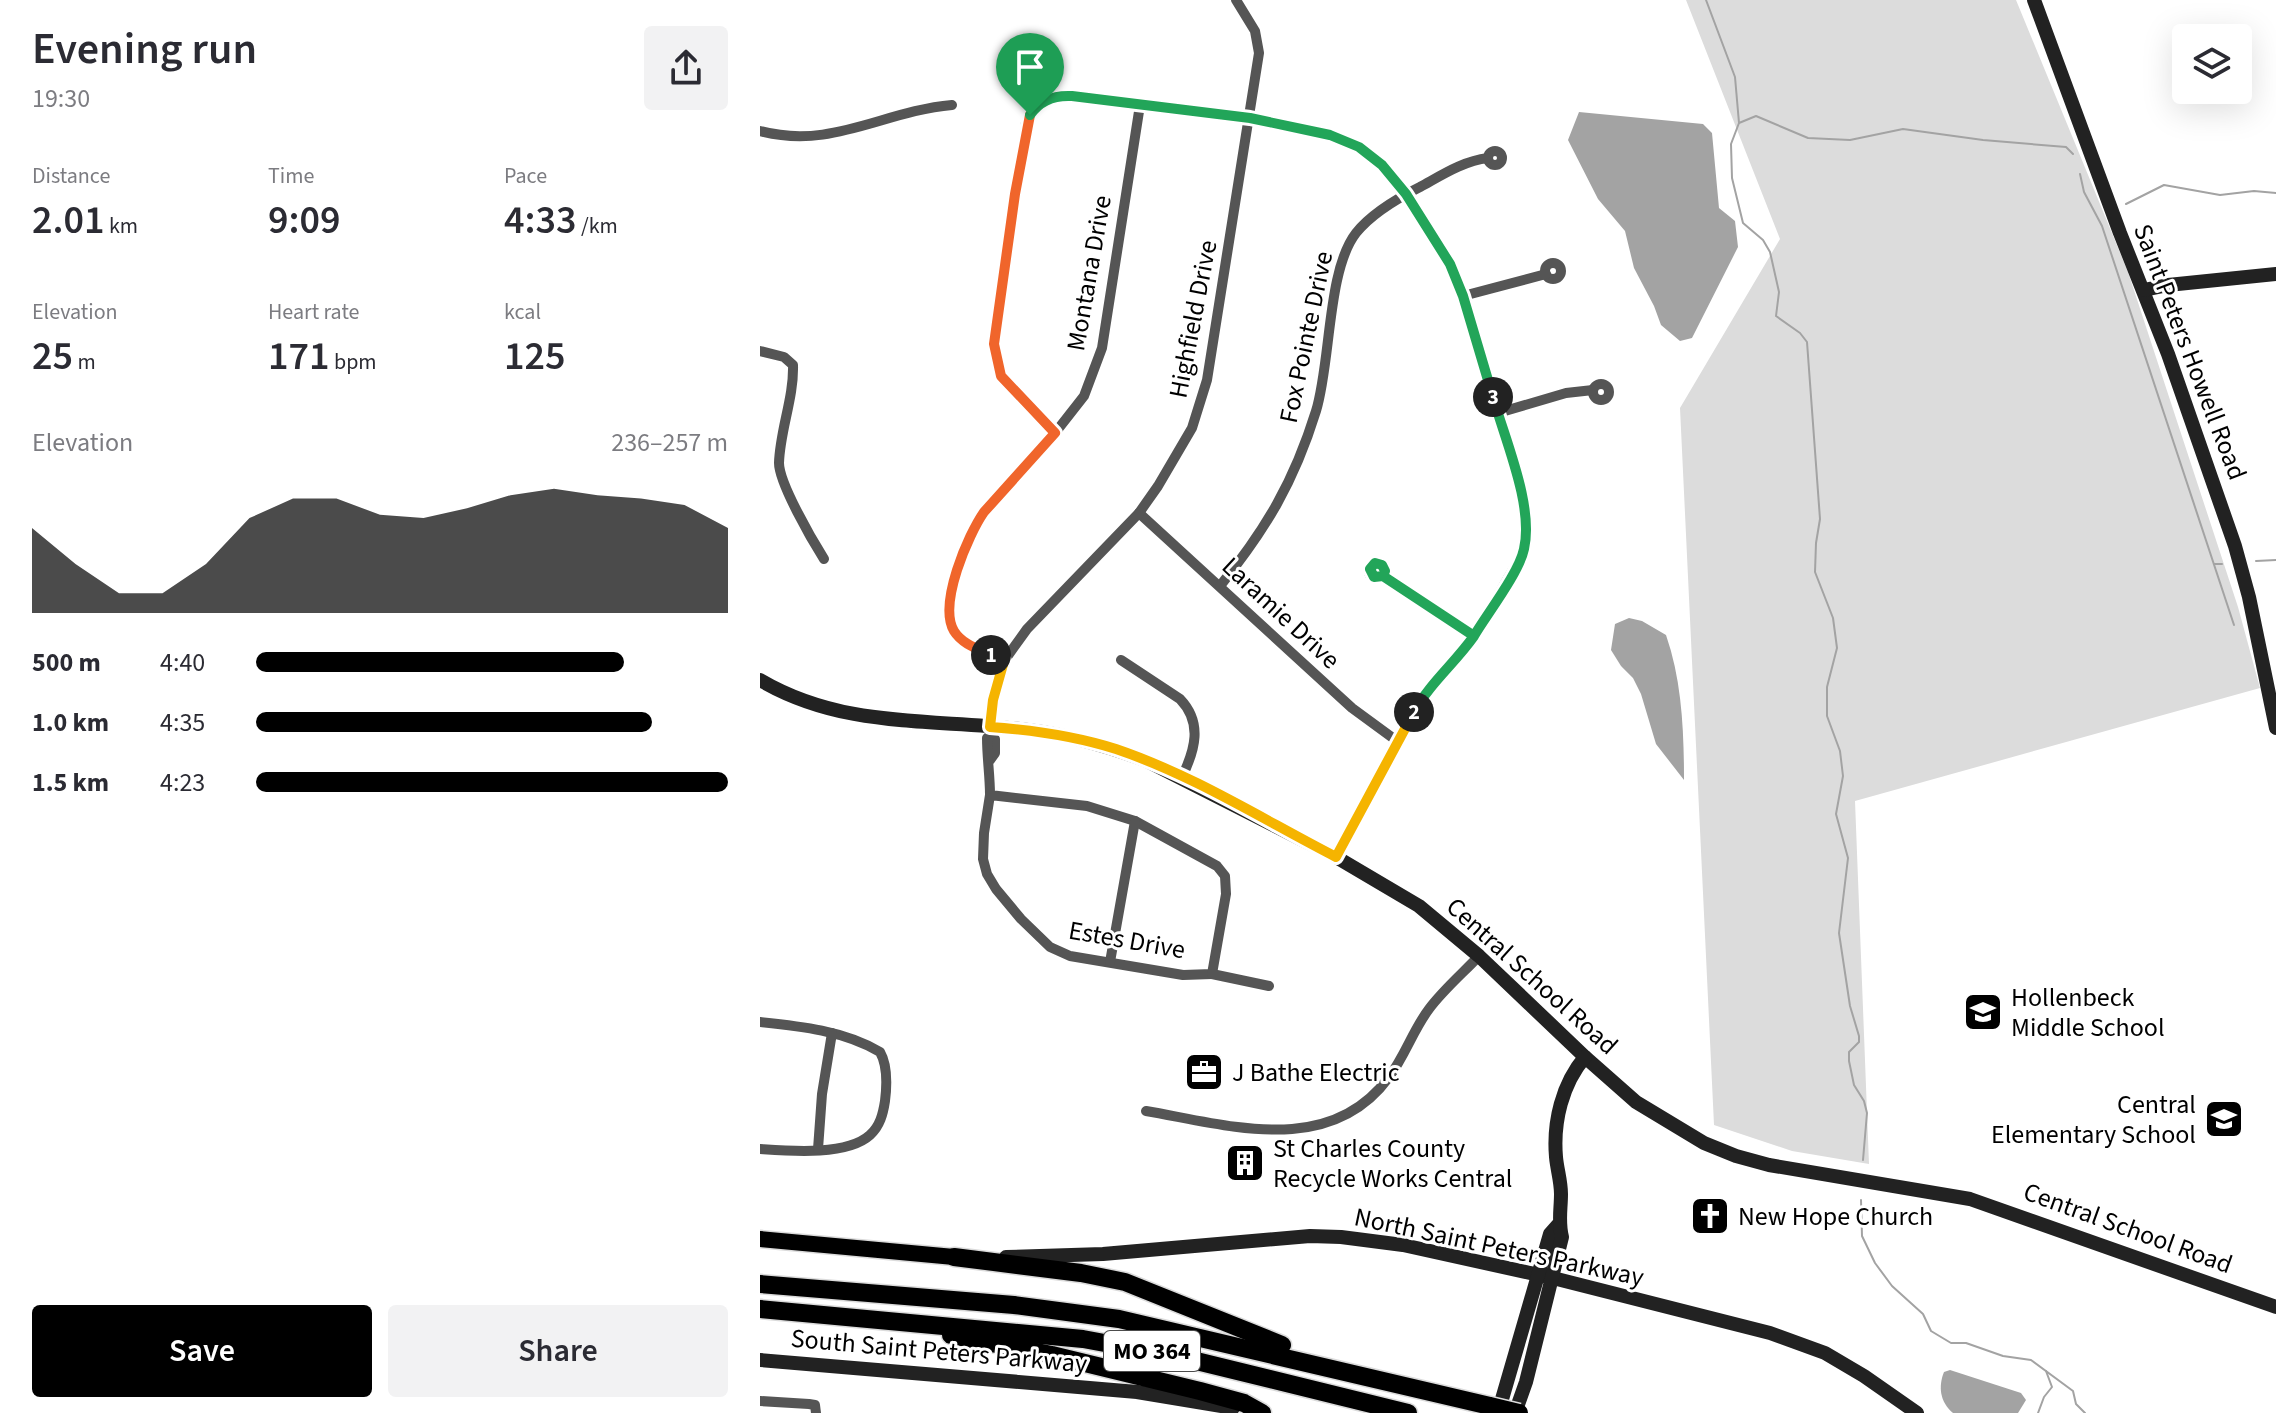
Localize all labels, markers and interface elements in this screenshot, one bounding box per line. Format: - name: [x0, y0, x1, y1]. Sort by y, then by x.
- text: Evening run: [32, 18, 257, 81]
- map controls: [2172, 24, 2252, 104]
- button: layers: [2172, 24, 2252, 104]
- button: share: [644, 26, 728, 110]
- pin: [996, 33, 1064, 115]
- icon: arrive: [1008, 45, 1052, 89]
- text: 19:30: [32, 80, 90, 117]
- text: Distance: [32, 160, 110, 192]
- text: Time: [268, 160, 314, 192]
- text: Pace: [504, 160, 547, 192]
- text: 2.01: [32, 192, 105, 249]
- text: 9:09: [268, 192, 341, 249]
- text: 4:33: [504, 192, 577, 249]
- street label: Montana Drive: [1057, 192, 1121, 354]
- text: km: [105, 210, 138, 242]
- text: /km: [577, 210, 618, 242]
- street label: Saint Peters Howell Road: [2124, 219, 2256, 485]
- street label: Highfield Drive: [1160, 237, 1226, 401]
- street label: Fox Pointe Drive: [1270, 248, 1342, 426]
- text: Elevation: [32, 296, 118, 328]
- text: Heart rate: [268, 296, 359, 328]
- text: kcal: [504, 296, 541, 328]
- text: 25: [32, 328, 73, 385]
- text: 171: [268, 328, 330, 385]
- text: 125: [504, 328, 566, 385]
- text: m: [73, 346, 96, 378]
- text: bpm: [330, 346, 377, 378]
- pin: 3: [1473, 377, 1513, 417]
- text: 3: [1487, 381, 1499, 413]
- text: Elevation: [32, 424, 133, 461]
- text: 236–257 m: [611, 424, 728, 461]
- street label: Laramie Drive: [1214, 548, 1348, 678]
- pin: 1: [971, 635, 1011, 675]
- text: 1: [985, 639, 997, 671]
- text: 500 m: [32, 644, 101, 681]
- text: 4:40: [160, 644, 205, 681]
- pin: 2: [1394, 692, 1434, 732]
- text: 2: [1408, 696, 1420, 728]
- text: 1.0 km: [32, 704, 109, 741]
- text: 4:35: [160, 704, 205, 741]
- text: 1.5 km: [32, 764, 109, 801]
- text: 4:23: [160, 764, 205, 801]
- street label: Central School Road: [1438, 889, 1626, 1063]
- street label: Estes Drive: [1066, 912, 1188, 968]
- place label: Hollenbeck Middle School: [2011, 979, 2165, 1046]
- school or university icon: Hollenbeck Middle School: [1962, 991, 2004, 1033]
- office icon: J Bathe Electric: [1183, 1051, 1225, 1093]
- place label: J Bathe Electric: [1232, 1054, 1400, 1091]
- place label: Central Elementary School: [1991, 1086, 2196, 1153]
- school or university icon: Central Elementary School: [2203, 1098, 2245, 1140]
- place label: St Charles County Recycle Works Central: [1273, 1130, 1513, 1197]
- building icon: St Charles County Recycle Works Central: [1224, 1142, 1266, 1184]
- street label: Central School Road: [2018, 1173, 2238, 1283]
- church icon: New Hope Church: [1689, 1195, 1731, 1237]
- street label: North Saint Peters Parkway: [1351, 1198, 1647, 1296]
- place label: New Hope Church: [1738, 1198, 1933, 1235]
- button: Save: [32, 1305, 372, 1397]
- button: Share: [388, 1305, 728, 1397]
- street label: South Saint Peters Parkway: [789, 1320, 1089, 1382]
- road number: MO 364: [1104, 1331, 1200, 1371]

